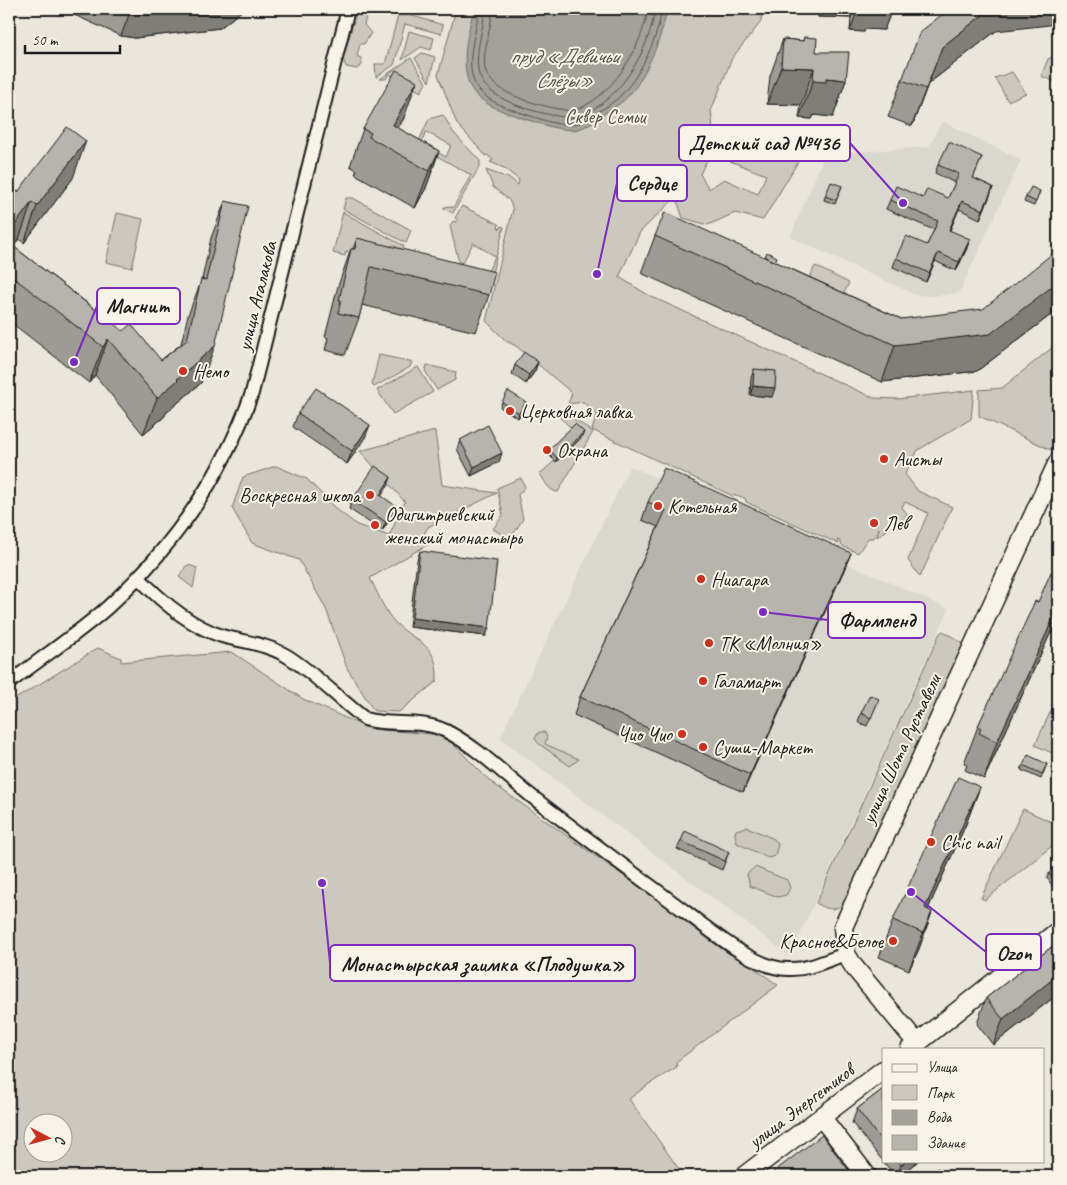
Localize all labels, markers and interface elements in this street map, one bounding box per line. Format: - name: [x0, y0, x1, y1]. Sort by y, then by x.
- scale bar: [25, 22, 120, 54]
- text: 50 m: [32, 31, 59, 50]
- water label: пруд «Девичьи Слёзы»: [510, 43, 622, 94]
- park label: Сквер Семьи: [565, 104, 647, 129]
- callout: Детский сад №436: [679, 125, 850, 161]
- text: Детский сад №436: [689, 130, 842, 156]
- callout: Сердце: [617, 165, 687, 201]
- text: Сердце: [627, 170, 678, 196]
- street label: улица Агалакова: [231, 237, 283, 354]
- callout: Магнит: [97, 288, 180, 324]
- text: Магнит: [106, 293, 171, 319]
- place label: Немо: [193, 359, 230, 384]
- marker: Немо: [177, 365, 189, 377]
- place label: Церковная лавка: [520, 399, 633, 424]
- marker: Церковная лавка: [504, 405, 516, 417]
- place label: Охрана: [557, 438, 609, 463]
- marker: Охрана: [541, 444, 553, 456]
- place label: Аисты: [894, 447, 943, 472]
- marker: Аисты: [878, 453, 890, 465]
- place label: Воскресная школа: [239, 483, 362, 508]
- marker: Воскресная школа: [364, 489, 376, 501]
- place label: Котельная: [668, 494, 737, 519]
- marker: Котельная: [652, 500, 664, 512]
- place label: Одигитриевский женский монастырь: [385, 502, 523, 550]
- place label: Лев: [884, 511, 913, 536]
- marker: Лев: [868, 517, 880, 529]
- marker: Одигитриевский женский монастырь: [369, 519, 381, 531]
- place label: Ниагара: [711, 567, 769, 592]
- marker: Ниагара: [695, 573, 707, 585]
- callout: Фармленд: [828, 602, 925, 638]
- text: Фармленд: [839, 607, 918, 633]
- place label: ТК «Молния»: [719, 631, 822, 656]
- marker: ТК «Молния»: [703, 637, 715, 649]
- place label: Галамарт: [713, 669, 782, 694]
- street label: улица Шота Руставели: [855, 669, 947, 828]
- marker: Галамарт: [697, 675, 709, 687]
- place label: Чио Чио: [617, 722, 673, 747]
- marker: Чио Чио: [676, 728, 688, 740]
- place label: Суши-Маркет: [713, 735, 813, 760]
- marker: Суши-Маркет: [697, 741, 709, 753]
- place label: Chic nail: [941, 830, 1003, 855]
- marker: Chic nail: [925, 836, 937, 848]
- place label: Красное&Белое: [779, 929, 884, 954]
- callout: Ozon: [986, 934, 1041, 970]
- marker: Красное&Белое: [887, 935, 899, 947]
- text: Ozon: [996, 940, 1032, 966]
- callout: Монастырская заимка «Плодушка»: [330, 945, 635, 981]
- text: Монастырская заимка «Плодушка»: [341, 951, 625, 978]
- legend: [882, 1048, 1044, 1162]
- street label: улица Энергетиков: [742, 1056, 861, 1154]
- text: Улица: [927, 1058, 958, 1077]
- text: Парк: [927, 1084, 955, 1103]
- text: Вода: [927, 1108, 952, 1127]
- north arrow: [22, 1112, 72, 1162]
- text: Здание: [927, 1134, 966, 1153]
- text: С: [51, 1135, 69, 1146]

